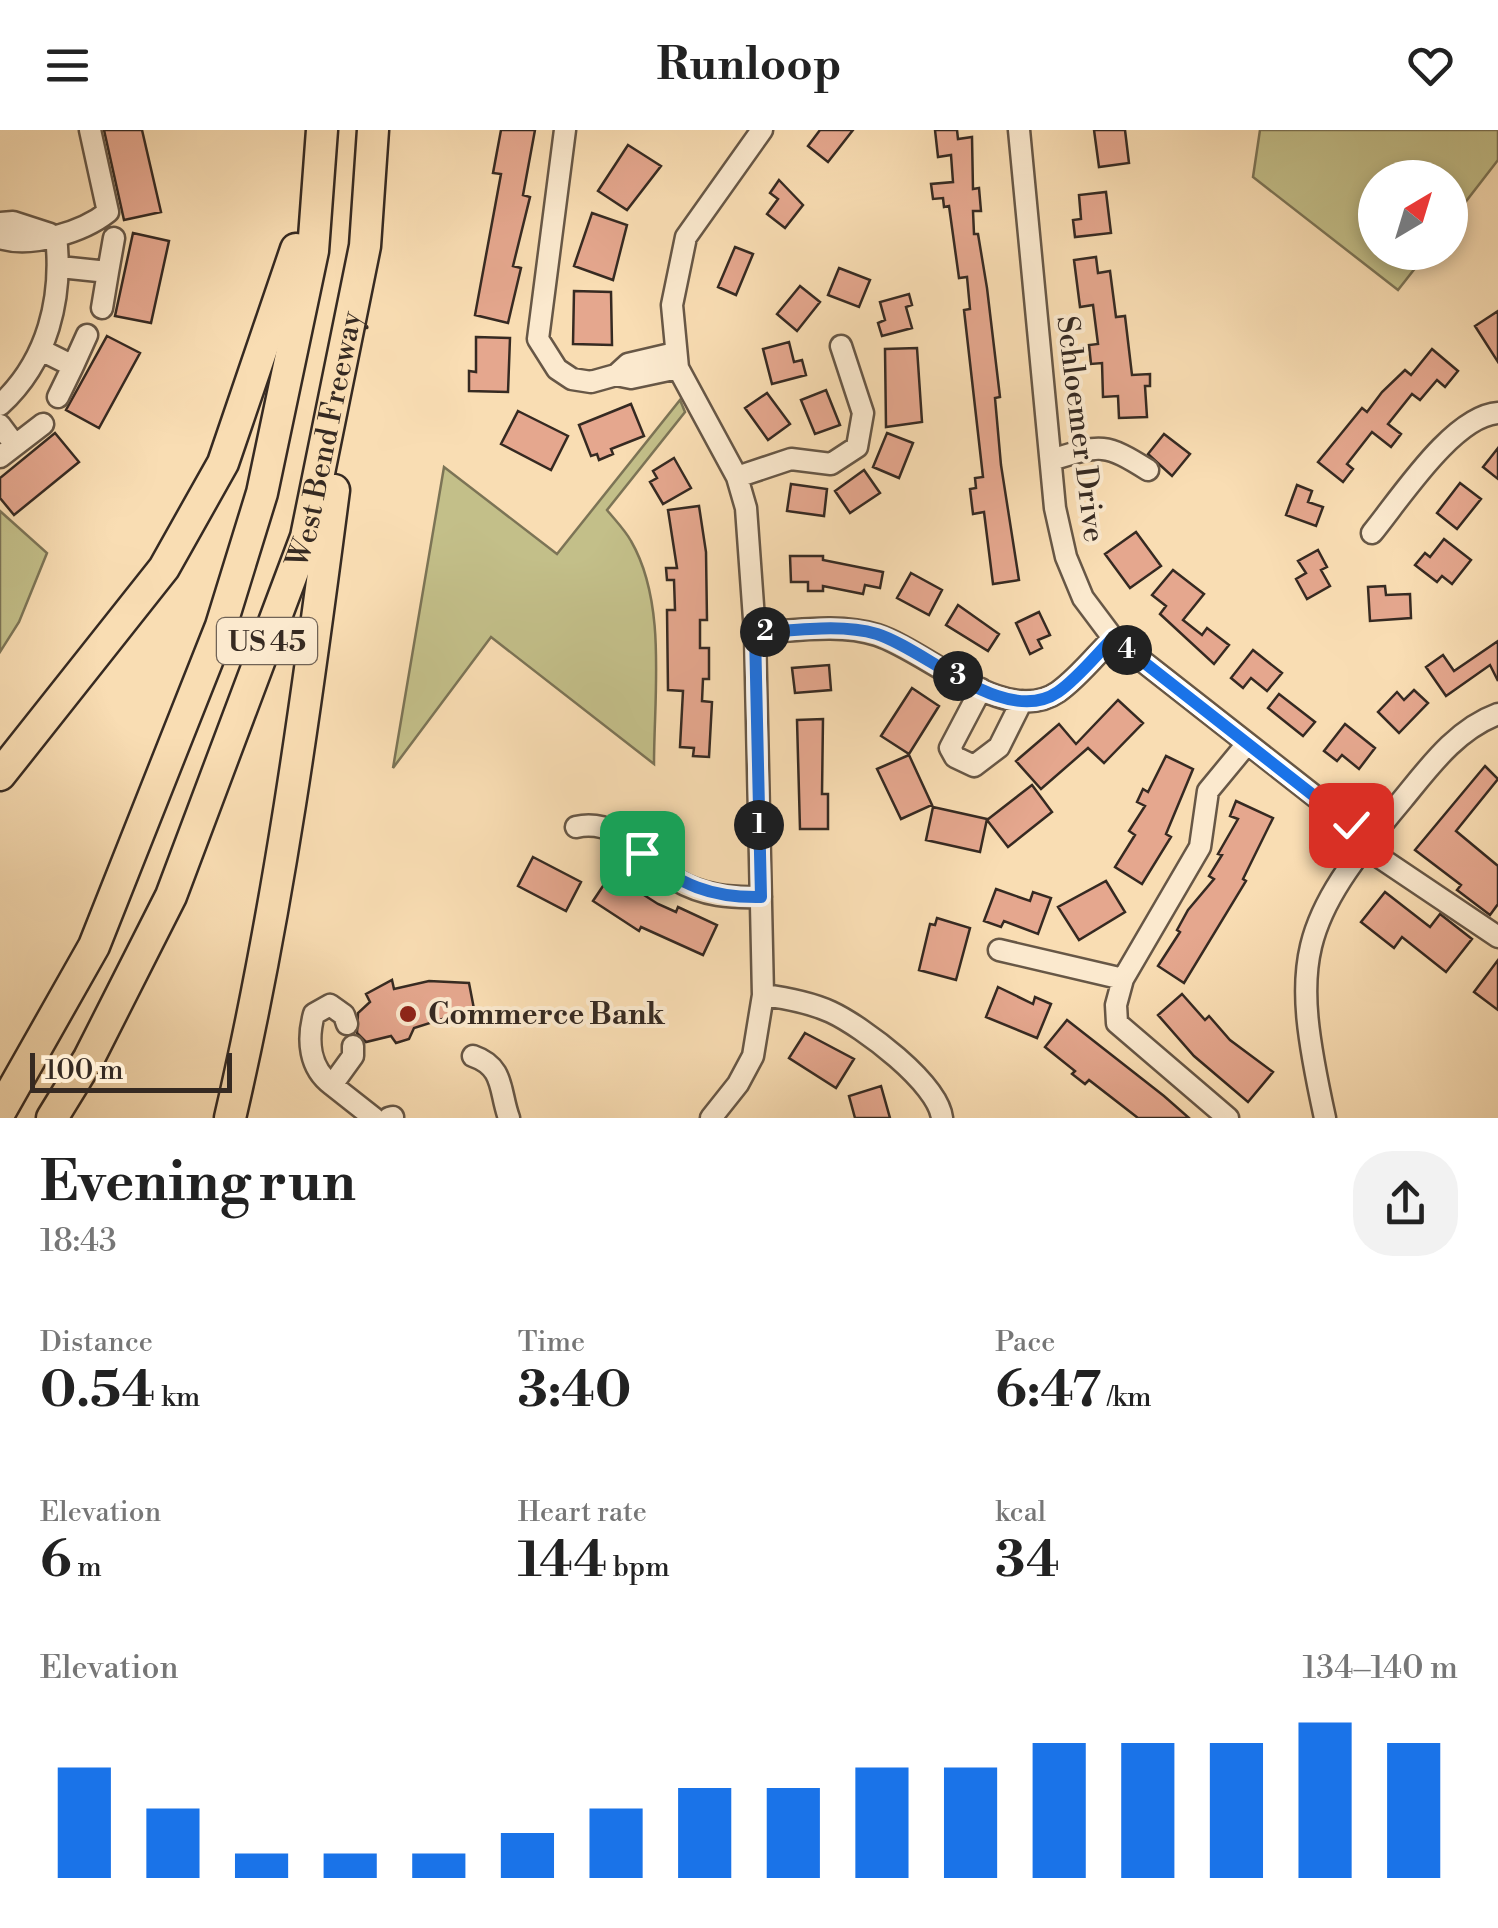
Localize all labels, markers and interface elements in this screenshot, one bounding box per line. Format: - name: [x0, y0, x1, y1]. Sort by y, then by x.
- text: Runloop: [657, 37, 841, 94]
- icon: menu: [40, 38, 95, 93]
- icon: heart: [1403, 38, 1458, 93]
- north arrow: [1358, 160, 1468, 270]
- map controls: [1358, 160, 1468, 270]
- street label: West Bend Freeway: [278, 308, 371, 574]
- street label: Schloemer Drive: [1047, 314, 1113, 545]
- pin: 2: [740, 607, 790, 657]
- text: 2: [756, 614, 774, 649]
- road number: US 45: [217, 618, 317, 664]
- pin: 4: [1102, 625, 1152, 675]
- text: 4: [1118, 632, 1136, 667]
- pin: 3: [933, 651, 983, 701]
- text: 3: [950, 658, 966, 693]
- pin: [1309, 783, 1394, 868]
- icon: check: [1324, 798, 1379, 853]
- pin: 1: [734, 800, 784, 850]
- text: 1: [752, 807, 766, 842]
- pin: [600, 811, 685, 896]
- icon: arrive: [615, 826, 670, 881]
- place label: Commerce Bank: [428, 996, 665, 1034]
- marker: Commerce Bank: [397, 1003, 419, 1025]
- scale bar: [30, 1048, 232, 1093]
- text: 100 m: [45, 1053, 124, 1088]
- text: Evening run: [40, 1149, 356, 1218]
- button: share: [1353, 1151, 1458, 1256]
- text: 18:43: [40, 1221, 117, 1261]
- text: Distance: [40, 1325, 153, 1360]
- text: Time: [518, 1325, 585, 1360]
- text: Pace: [995, 1325, 1055, 1360]
- text: 0.54: [40, 1360, 155, 1422]
- text: 3:40: [518, 1360, 631, 1422]
- text: 6:47: [995, 1360, 1101, 1422]
- text: km: [155, 1380, 200, 1415]
- text: /km: [1101, 1380, 1152, 1415]
- text: Elevation: [40, 1495, 161, 1530]
- text: Heart rate: [518, 1495, 647, 1530]
- text: kcal: [995, 1495, 1046, 1530]
- text: 6: [40, 1530, 72, 1592]
- text: 144: [518, 1530, 607, 1592]
- text: 34: [995, 1530, 1060, 1592]
- text: m: [72, 1550, 102, 1585]
- text: bpm: [607, 1550, 670, 1585]
- text: Elevation: [40, 1648, 179, 1688]
- text: 134–140 m: [1302, 1648, 1458, 1688]

